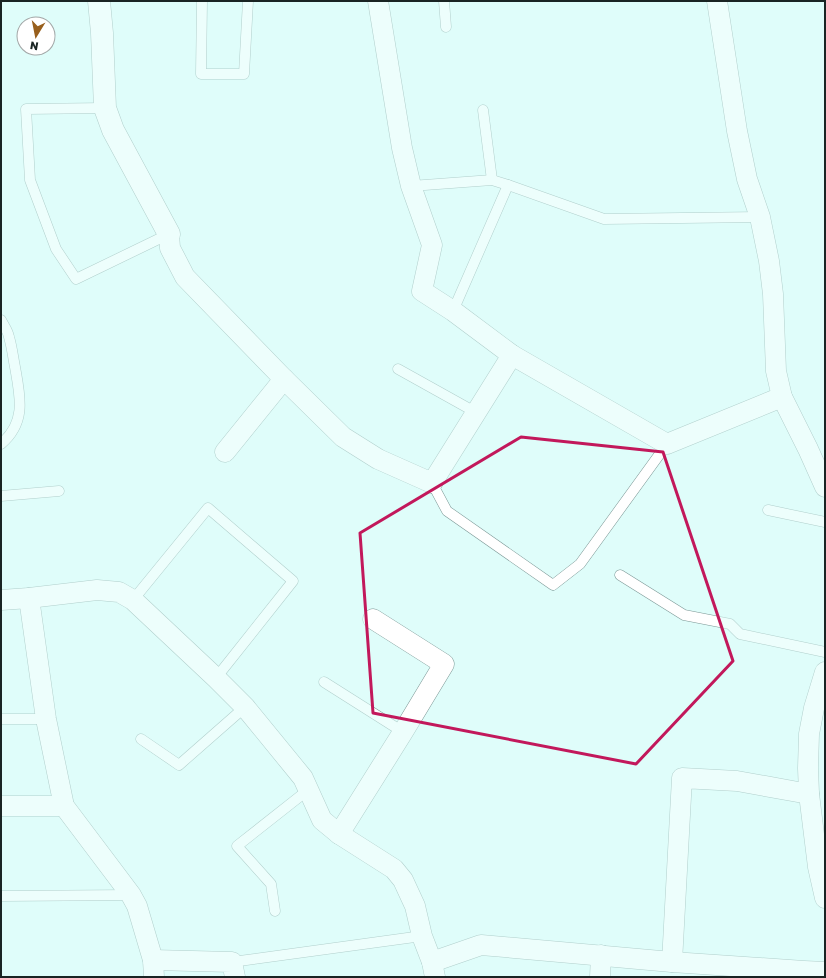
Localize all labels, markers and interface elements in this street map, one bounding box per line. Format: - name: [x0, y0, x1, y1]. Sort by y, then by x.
- north arrow: [16, 16, 56, 56]
- text: N: [29, 39, 39, 53]

